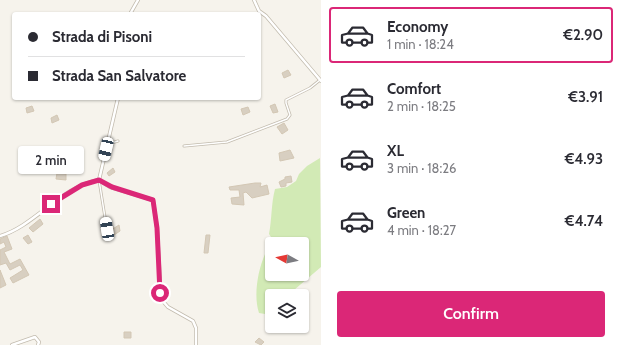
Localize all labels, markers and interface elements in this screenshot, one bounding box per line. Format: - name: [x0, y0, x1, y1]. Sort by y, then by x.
- icon: car: [339, 17, 375, 53]
- text: Economy: [387, 18, 448, 36]
- text: €2.90: [563, 26, 603, 44]
- text: Strada di Pisoni: [52, 28, 152, 46]
- text: 1 min · 18:24: [387, 36, 454, 52]
- text: Strada San Salvatore: [52, 67, 186, 85]
- icon: car: [339, 79, 375, 115]
- text: Comfort: [387, 80, 441, 98]
- text: €3.91: [568, 88, 603, 106]
- text: 2 min · 18:25: [387, 98, 456, 114]
- car: [97, 136, 115, 162]
- icon: car: [339, 141, 375, 177]
- text: XL: [387, 142, 404, 160]
- callout: 2 min: [18, 146, 84, 174]
- text: €4.93: [565, 150, 603, 168]
- text: 2 min: [35, 152, 67, 168]
- text: 3 min · 18:26: [387, 160, 456, 176]
- route end: [42, 195, 60, 213]
- icon: car: [339, 203, 375, 239]
- text: Green: [387, 204, 425, 222]
- text: €4.74: [565, 212, 603, 230]
- car: [99, 216, 115, 242]
- text: 4 min · 18:27: [387, 222, 456, 238]
- north arrow: [265, 237, 309, 281]
- map controls: [265, 237, 309, 333]
- route start: [151, 284, 169, 302]
- button: layers: [265, 289, 309, 333]
- button: Confirm: [337, 291, 605, 337]

